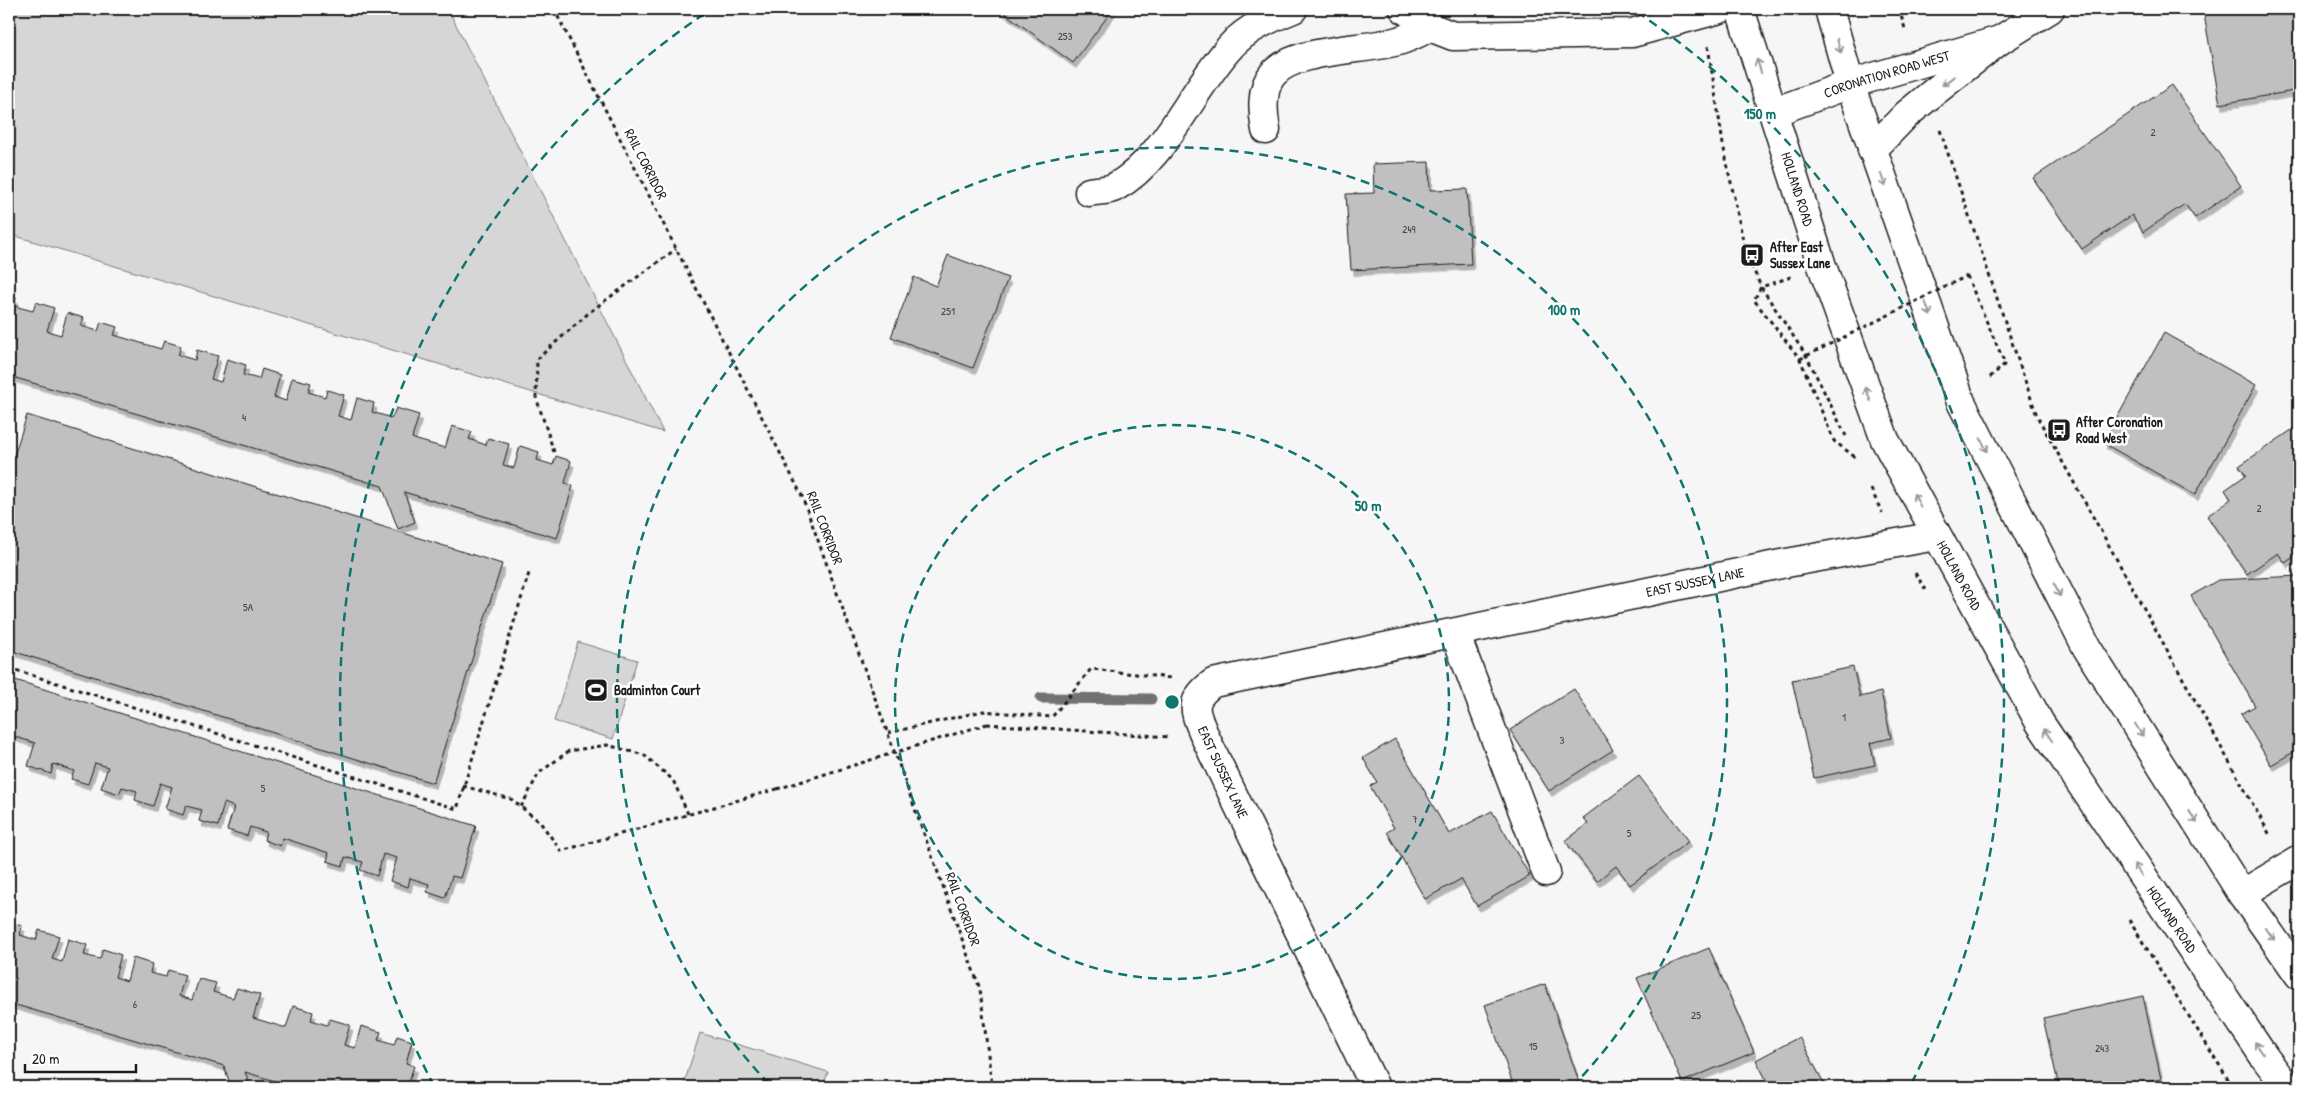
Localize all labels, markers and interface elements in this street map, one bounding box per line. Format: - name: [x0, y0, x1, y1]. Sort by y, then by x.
- house number: 253: [1058, 29, 1072, 43]
- one-way arrow: [1835, 38, 1845, 54]
- street label: CORONATION ROAD WEST: [1821, 45, 1952, 102]
- one-way arrow: [1753, 58, 1763, 74]
- one-way arrow: [1942, 76, 1955, 87]
- text: 150 m: [1744, 103, 1776, 124]
- street label: RAIL CORRIDOR: [620, 125, 672, 202]
- house number: 2: [2150, 125, 2156, 139]
- street label: HOLLAND ROAD: [1777, 150, 1819, 229]
- one-way arrow: [1878, 171, 1888, 187]
- house number: 249: [1402, 222, 1416, 236]
- place label: After East Sussex Lane: [1770, 237, 1831, 272]
- bus stop icon: After East Sussex Lane: [1739, 242, 1765, 268]
- text: 100 m: [1548, 299, 1580, 320]
- one-way arrow: [1924, 300, 1933, 316]
- house number: 251: [941, 304, 955, 318]
- one-way arrow: [1863, 387, 1873, 403]
- house number: 4: [242, 410, 246, 424]
- place label: After Coronation Road West: [2076, 412, 2163, 447]
- bus stop icon: After Coronation Road West: [2046, 417, 2072, 443]
- one-way arrow: [1980, 437, 1989, 452]
- street label: RAIL CORRIDOR: [803, 488, 848, 567]
- one-way arrow: [1912, 493, 1921, 508]
- text: 50 m: [1355, 495, 1381, 516]
- house number: 2: [2256, 501, 2262, 515]
- street label: HOLLAND ROAD: [1933, 537, 1986, 613]
- street label: EAST SUSSEX LANE: [1644, 562, 1746, 601]
- one-way arrow: [2053, 582, 2062, 597]
- house number: 5A: [243, 600, 254, 614]
- sports icon: Badminton Court: [583, 677, 609, 703]
- place label: Badminton Court: [614, 680, 701, 699]
- centre of rings: [1163, 693, 1181, 711]
- house number: 1: [1842, 710, 1846, 724]
- street label: EAST SUSSEX LANE: [1194, 723, 1253, 821]
- one-way arrow: [2134, 723, 2144, 737]
- one-way arrow: [2043, 728, 2053, 742]
- house number: 3: [1560, 733, 1565, 747]
- house number: 5: [261, 781, 266, 795]
- one-way arrow: [2189, 810, 2199, 824]
- house number: 7: [1412, 812, 1418, 826]
- house number: 5: [1627, 826, 1632, 840]
- one-way arrow: [2133, 863, 2143, 877]
- street label: RAIL CORRIDOR: [941, 869, 986, 948]
- street label: HOLLAND ROAD: [2143, 882, 2202, 956]
- one-way arrow: [2265, 927, 2275, 941]
- house number: 6: [133, 997, 138, 1011]
- house number: 25: [1691, 1008, 1701, 1022]
- house number: 15: [1529, 1039, 1538, 1053]
- scale bar: [25, 1041, 136, 1073]
- house number: 243: [2095, 1041, 2109, 1055]
- one-way arrow: [2253, 1041, 2264, 1055]
- text: 20 m: [32, 1048, 59, 1069]

